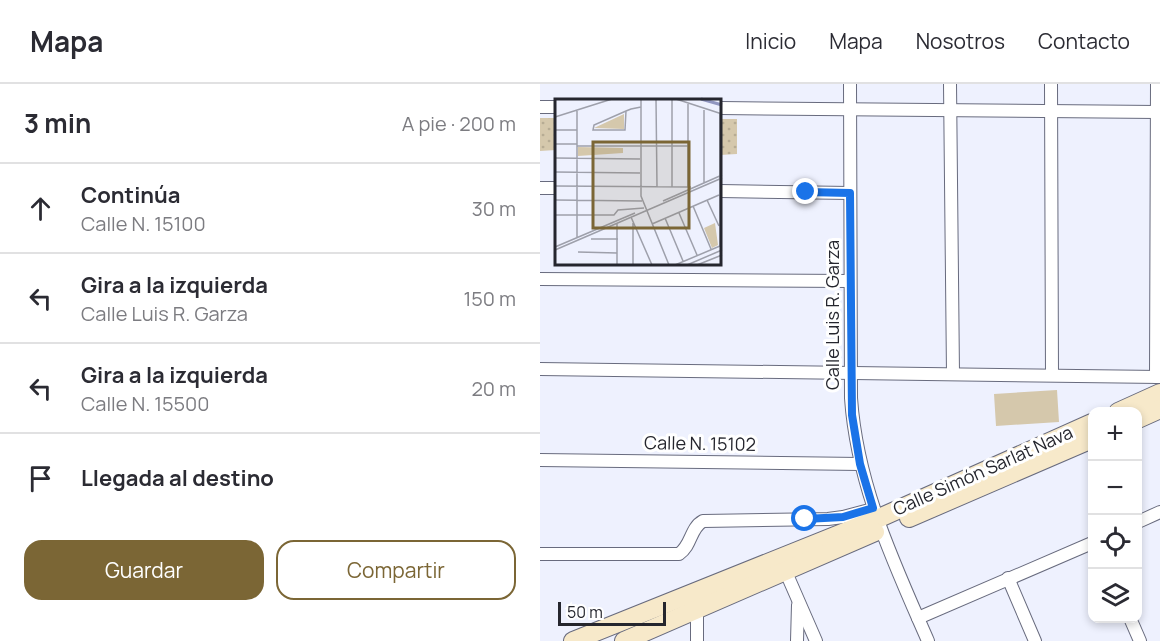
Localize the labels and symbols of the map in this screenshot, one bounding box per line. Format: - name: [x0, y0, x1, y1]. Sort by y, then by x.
- inset map: [555, 99, 722, 266]
- route end: [792, 178, 818, 204]
- street label: Calle Luis R. Garza: [820, 240, 844, 390]
- street label: Calle Simón Sarlat Nava: [889, 420, 1076, 521]
- street label: Calle N. 15102: [644, 430, 756, 456]
- route start: [791, 505, 817, 531]
- scale bar: [558, 599, 666, 626]

